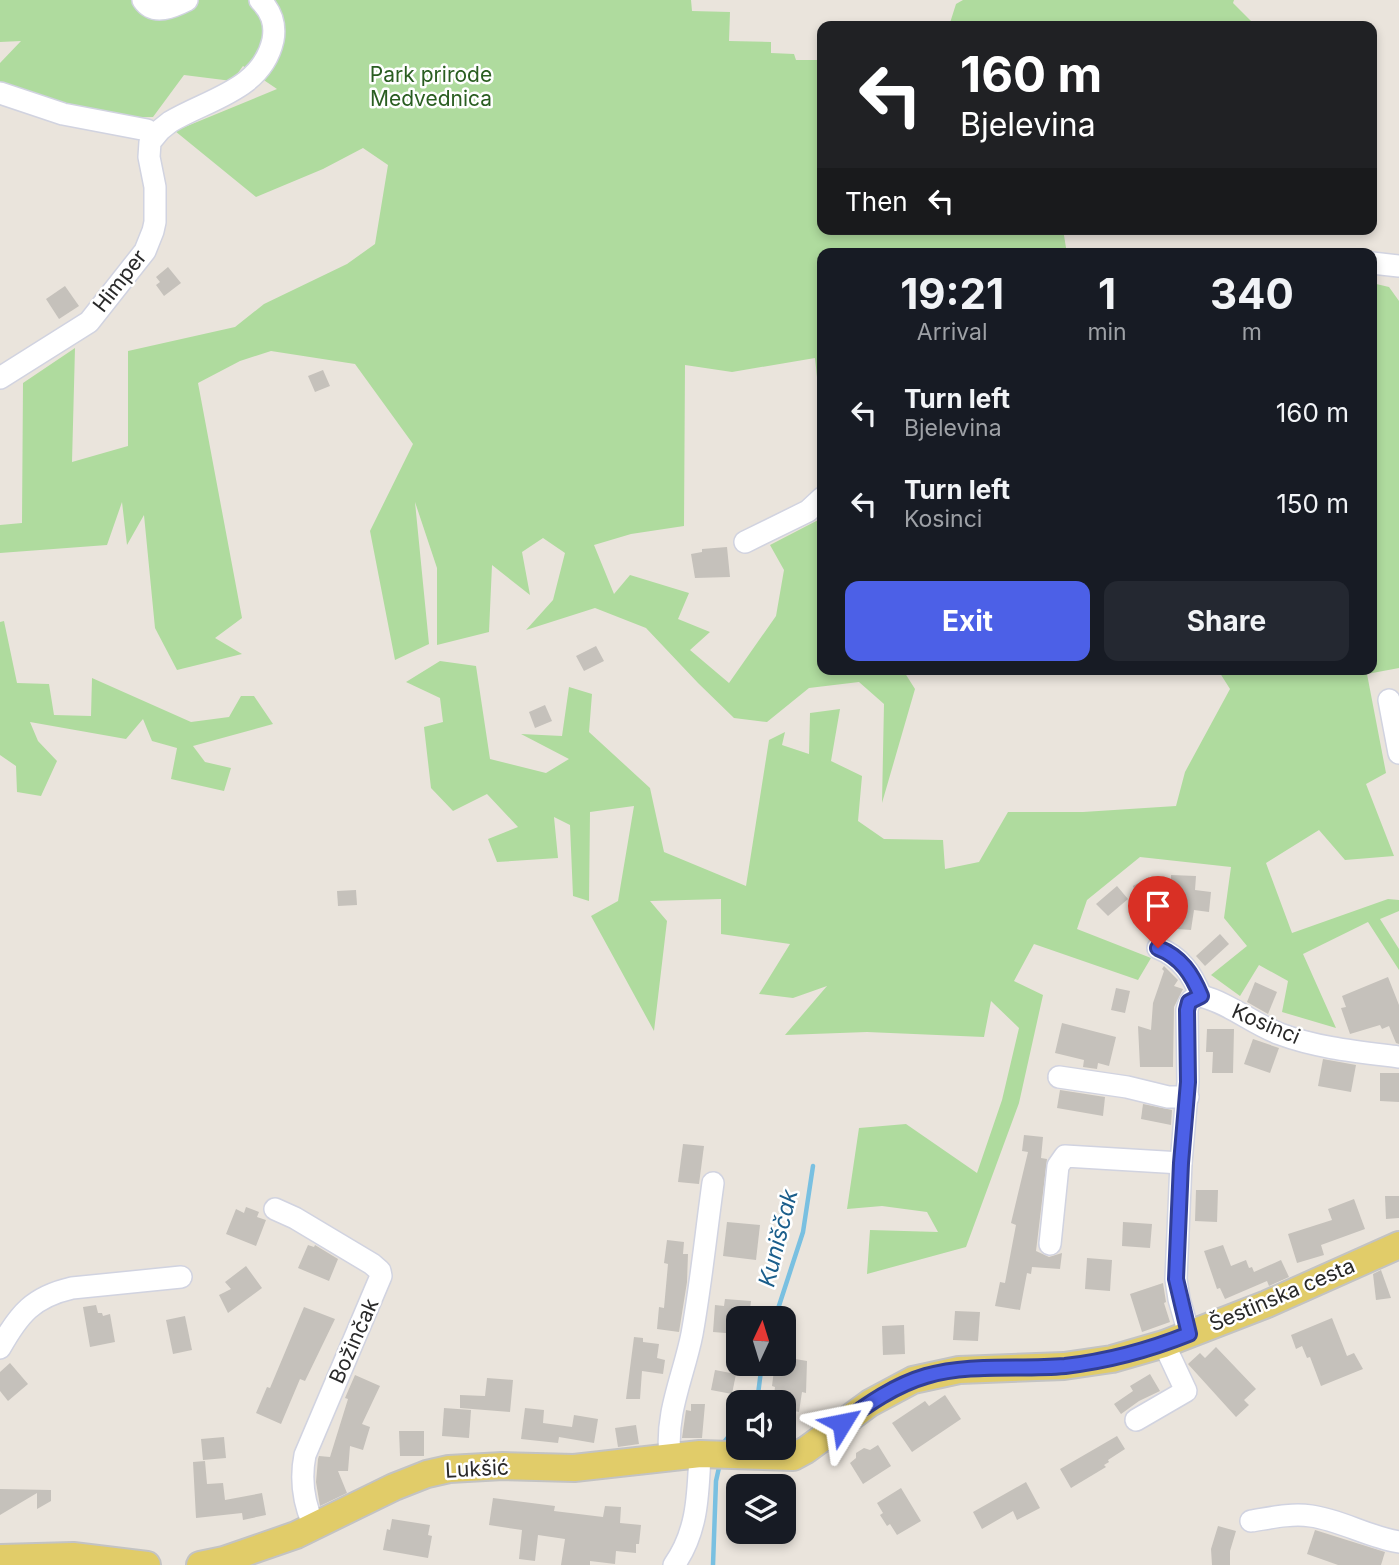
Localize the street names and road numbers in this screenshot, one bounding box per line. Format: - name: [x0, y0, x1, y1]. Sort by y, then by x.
- street label: Himper: [88, 245, 152, 317]
- street label: Kosinci: [1228, 998, 1304, 1049]
- street label: Šestinska cesta: [1205, 1253, 1358, 1336]
- street label: Božinčak: [324, 1294, 384, 1387]
- street label: Lukšić: [444, 1454, 510, 1483]

